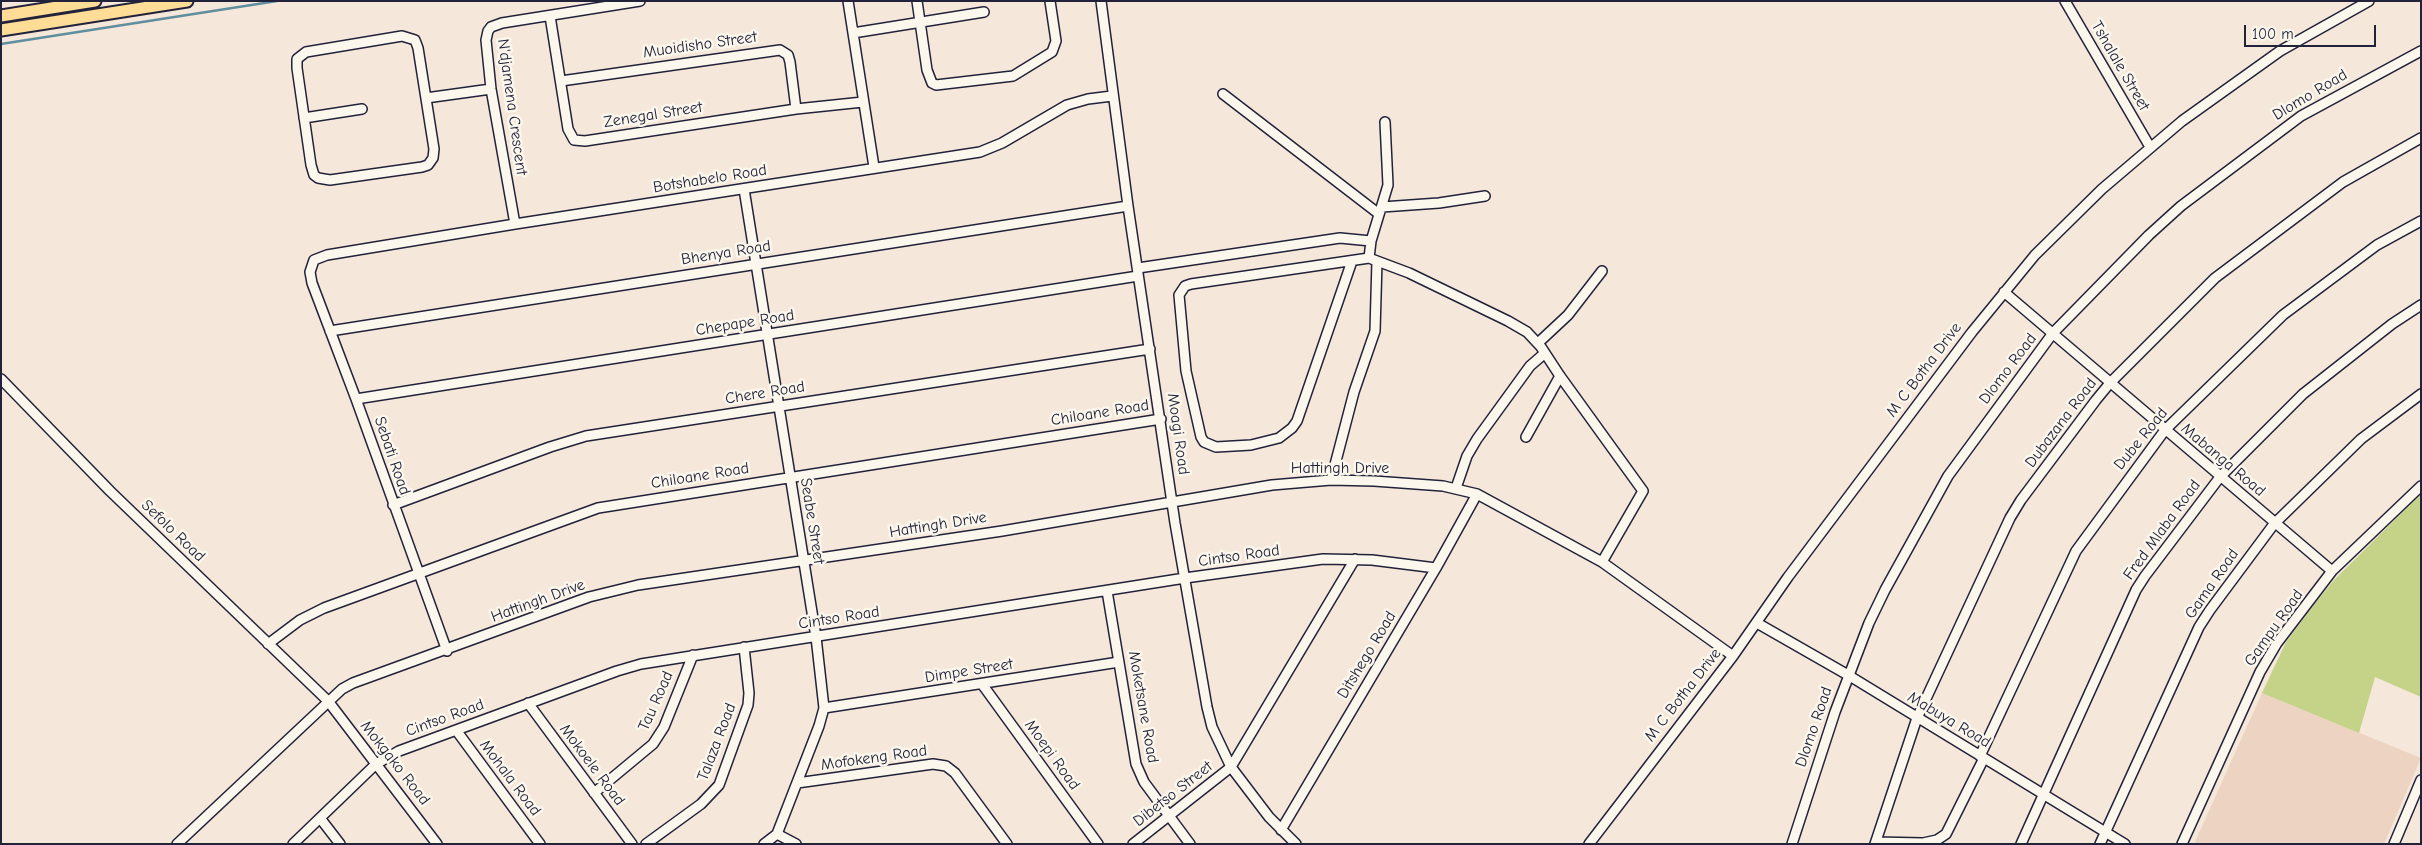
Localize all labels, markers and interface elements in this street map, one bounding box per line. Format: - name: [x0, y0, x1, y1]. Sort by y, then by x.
- scale bar: [2247, 15, 2380, 47]
- street label: Tshalale Street: [2087, 18, 2153, 114]
- text: 100 m: [2252, 25, 2294, 43]
- street label: Muoidisho Street: [642, 27, 758, 63]
- street label: N'djamena Crescent: [493, 38, 531, 176]
- street label: Dlomo Road: [2269, 65, 2351, 125]
- street label: Zenegal Street: [602, 98, 704, 132]
- street label: Botshabelo Road: [652, 161, 768, 197]
- street label: Bhenya Road: [680, 236, 772, 270]
- street label: Chepape Road: [694, 306, 796, 340]
- street label: M C Botha Drive: [1882, 319, 1966, 421]
- street label: Dlomo Road: [1975, 330, 2041, 408]
- street label: Dubazana Road: [2021, 375, 2101, 471]
- street label: Chere Road: [724, 377, 806, 409]
- street label: Moagi Road: [1163, 392, 1193, 476]
- street label: Chiloane Road: [1050, 396, 1150, 430]
- street label: Dube Road: [2110, 404, 2172, 474]
- street label: Sebati Road: [370, 414, 414, 498]
- street label: Mabanga Road: [2177, 419, 2269, 501]
- street label: Hattingh Drive: [1291, 458, 1389, 478]
- street label: Chiloane Road: [650, 459, 750, 493]
- street label: Seabe Street: [796, 476, 828, 566]
- street label: Fred Mlaba Road: [2119, 476, 2205, 584]
- street label: Sefolo Road: [137, 496, 209, 566]
- street label: Hattingh Drive: [888, 508, 988, 542]
- street label: Cintso Road: [1197, 541, 1281, 571]
- street label: Gama Road: [2181, 545, 2243, 623]
- street label: Hattingh Drive: [489, 575, 587, 627]
- street label: Gampu Road: [2240, 586, 2308, 670]
- street label: Cintso Road: [797, 602, 881, 634]
- street label: Ditshego Road: [1333, 608, 1401, 702]
- street label: M C Botha Drive: [1641, 644, 1725, 746]
- street label: Moketsane Road: [1124, 649, 1162, 765]
- street label: Dimpe Street: [924, 655, 1014, 687]
- street label: Tau Road: [634, 668, 678, 734]
- street label: Dlomo Road: [1791, 684, 1837, 770]
- street label: Mabuya Road: [1904, 688, 1994, 752]
- street label: Cintso Road: [403, 695, 487, 741]
- street label: Talaza Road: [693, 700, 741, 784]
- street label: Moepi Road: [1020, 716, 1084, 794]
- street label: Mokgako Road: [356, 717, 434, 809]
- street label: Mokoele Road: [555, 720, 629, 810]
- street label: Mohala Road: [475, 736, 545, 820]
- street label: Mofokeng Road: [820, 741, 928, 775]
- street label: Dibetso Street: [1130, 757, 1216, 831]

